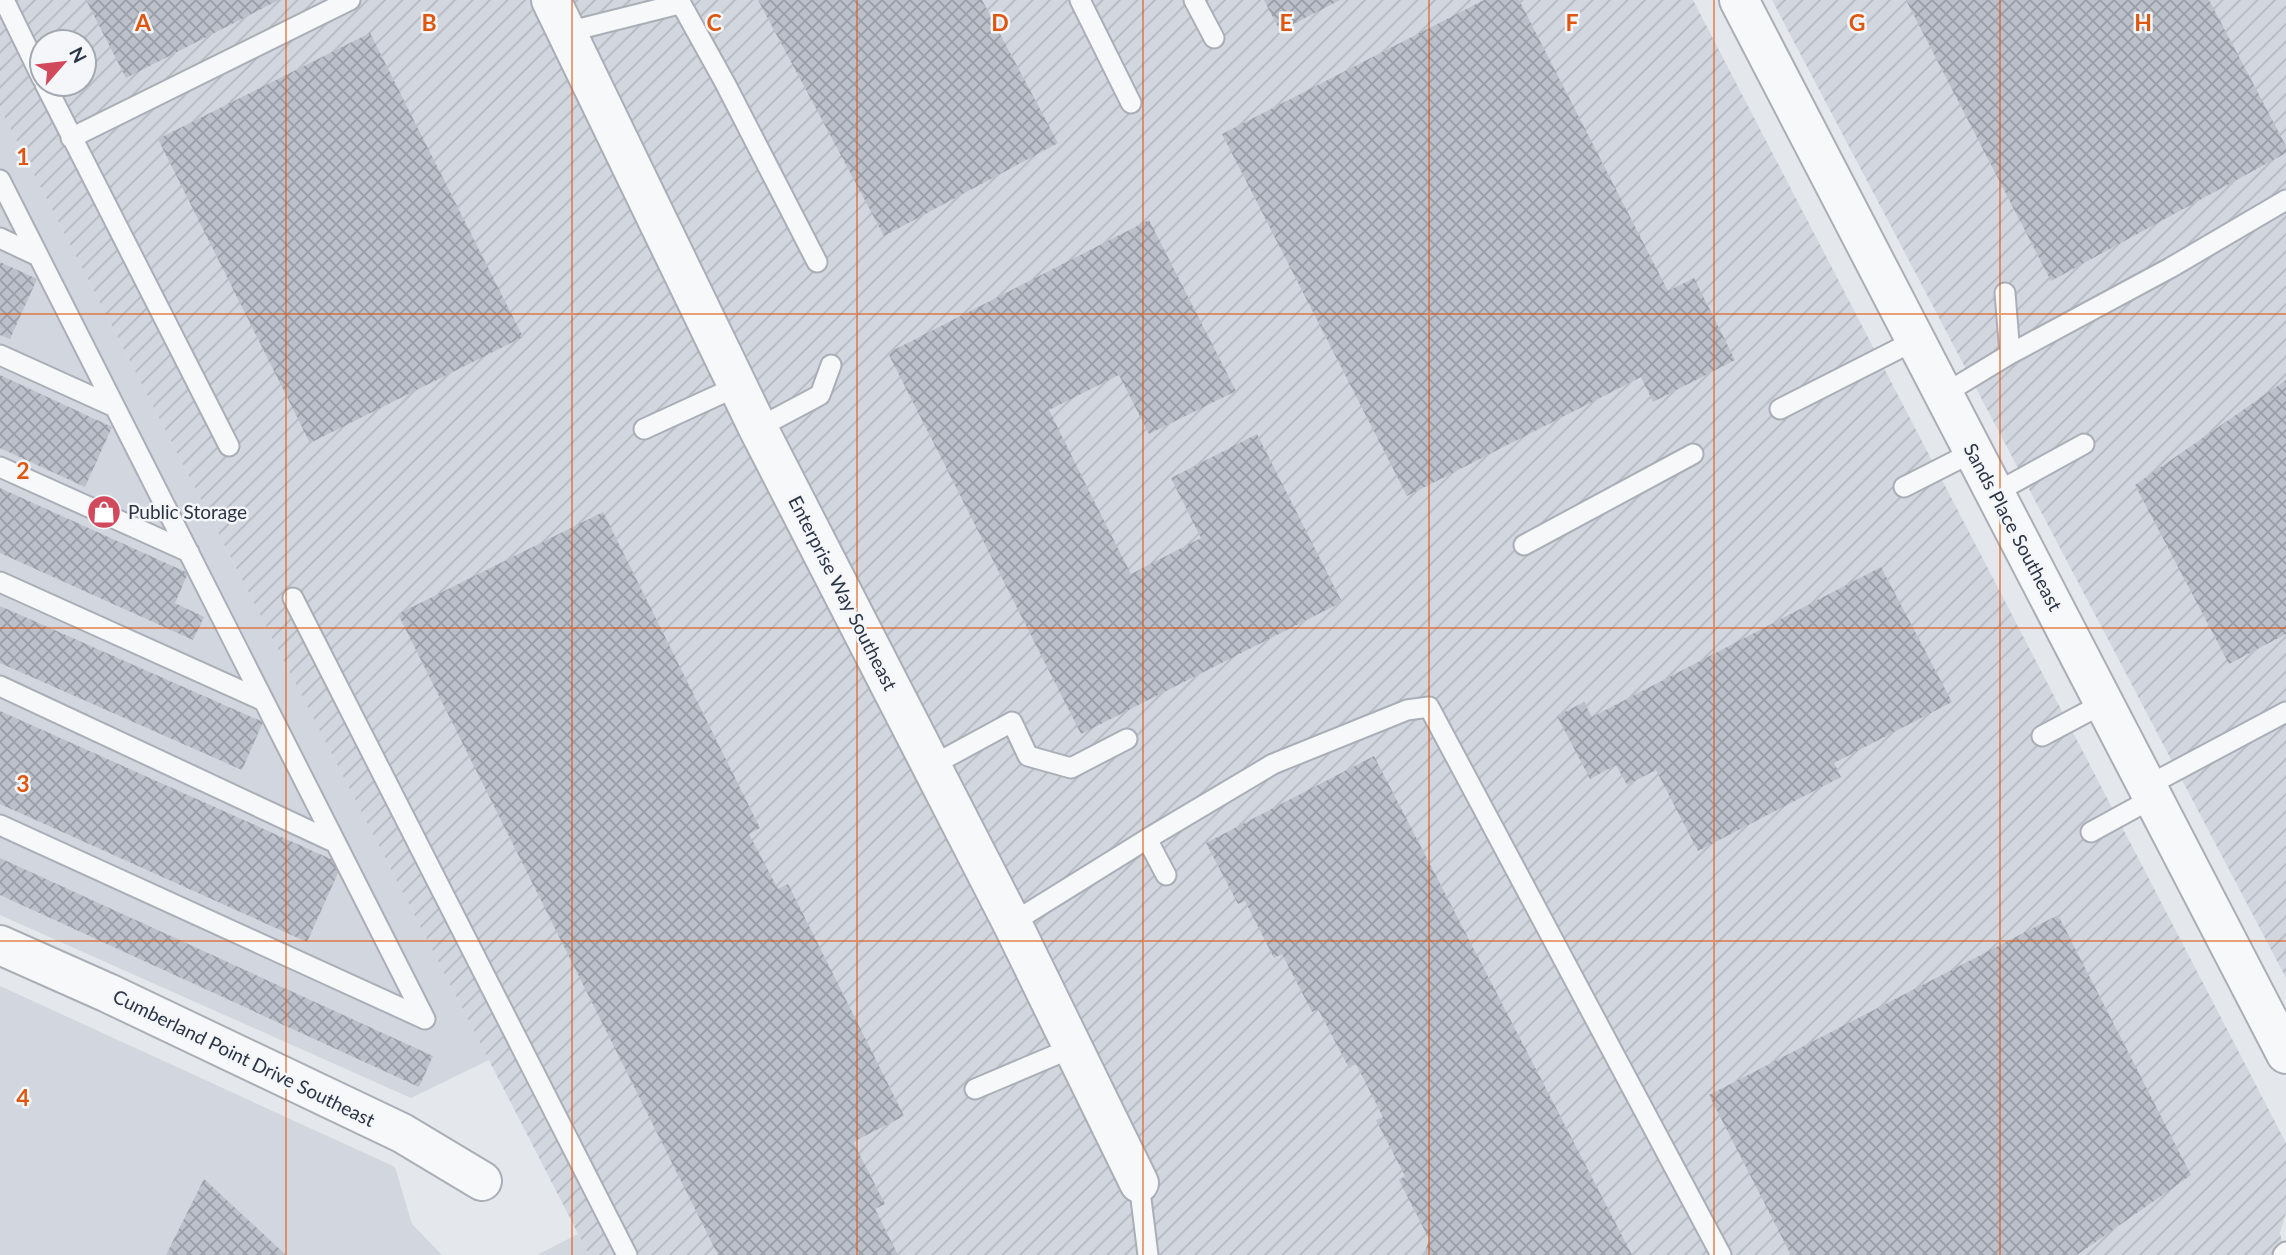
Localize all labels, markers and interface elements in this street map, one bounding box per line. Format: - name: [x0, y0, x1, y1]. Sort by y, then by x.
- text: A: [134, 8, 152, 36]
- text: B: [421, 8, 437, 36]
- text: C: [706, 8, 722, 36]
- text: D: [991, 8, 1009, 36]
- text: E: [1279, 8, 1293, 36]
- text: F: [1565, 8, 1579, 36]
- text: G: [1849, 8, 1865, 36]
- text: H: [2134, 8, 2152, 36]
- north arrow: [28, 28, 98, 98]
- text: N: [65, 43, 92, 67]
- text: 1: [16, 142, 30, 170]
- street label: Sands Place Southeast: [1959, 439, 2067, 615]
- text: 2: [16, 456, 30, 484]
- street label: Enterprise Way Southeast: [784, 492, 903, 694]
- shop icon: Public Storage: [85, 493, 123, 531]
- place label: Public Storage: [128, 500, 247, 523]
- text: 3: [16, 769, 30, 797]
- street label: Cumberland Point Drive Southeast: [110, 984, 379, 1131]
- text: 4: [16, 1083, 30, 1111]

